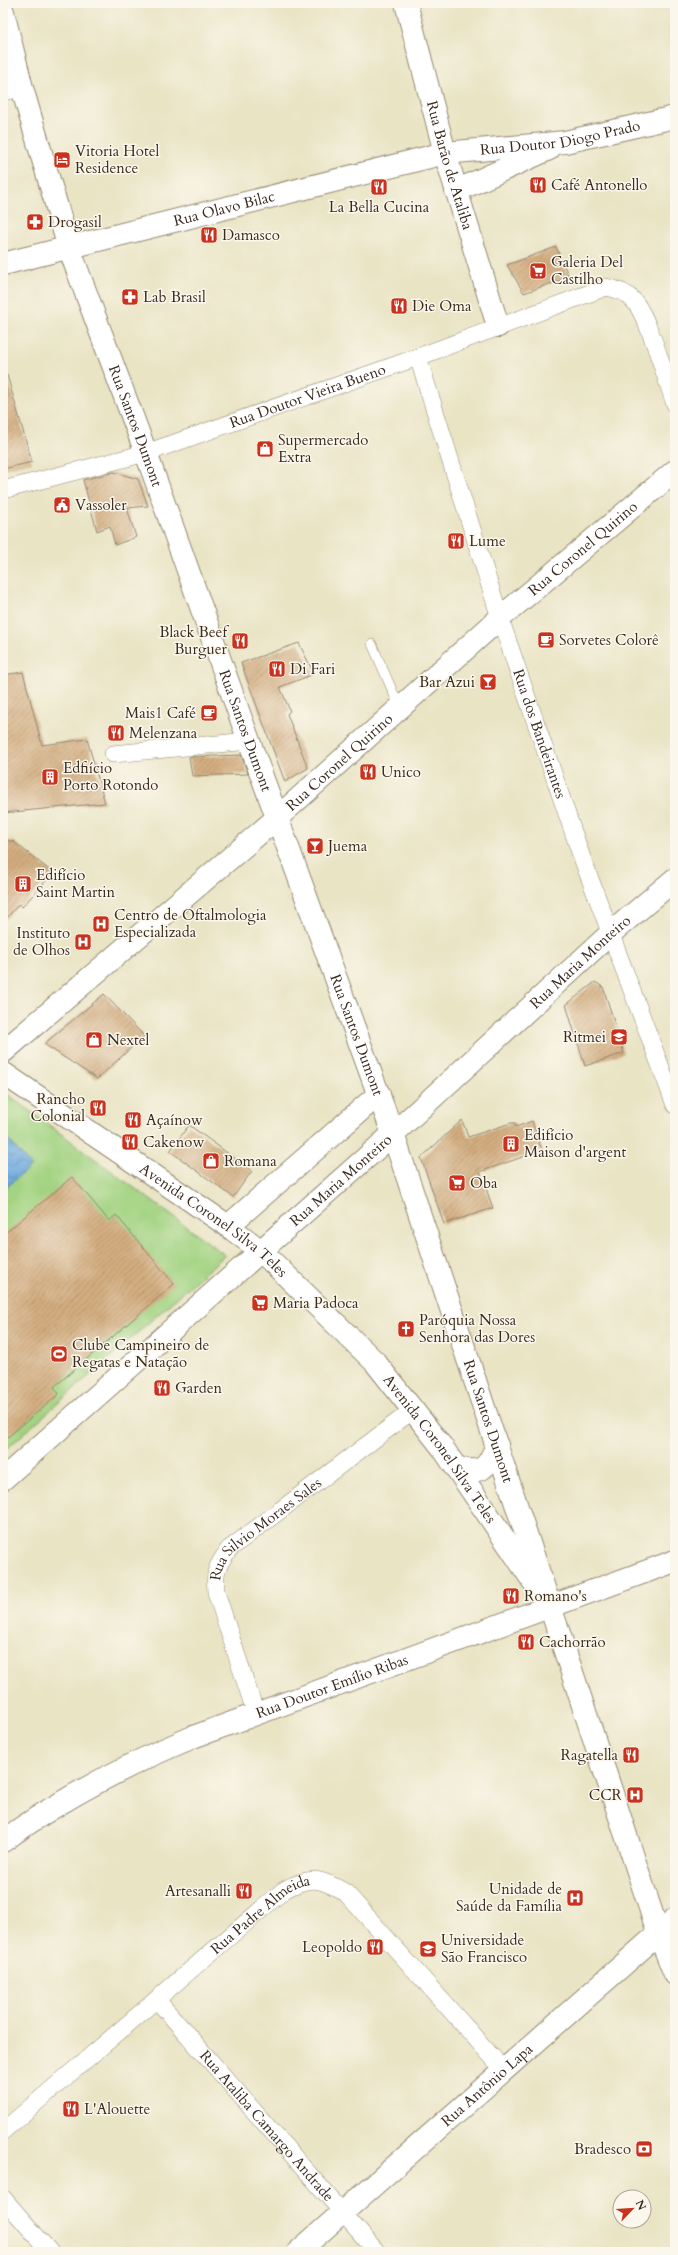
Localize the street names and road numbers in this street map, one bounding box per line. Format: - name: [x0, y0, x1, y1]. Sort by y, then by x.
- street label: Rua Barão de Ataliba: [422, 99, 478, 233]
- street label: Rua Doutor Diogo Prado: [479, 115, 642, 160]
- street label: Rua Olavo Bilac: [171, 186, 277, 231]
- street label: Rua Doutor Vieira Bueno: [227, 359, 388, 433]
- street label: Rua Santos Dumont: [104, 362, 167, 490]
- street label: Rua Coronel Quirino: [524, 497, 642, 600]
- street label: Rua dos Bandeirantes: [508, 666, 571, 801]
- street label: Rua Santos Dumont: [214, 667, 277, 795]
- street label: Rua Coronel Quirino: [282, 709, 397, 815]
- street label: Rua Maria Monteiro: [525, 911, 635, 1013]
- street label: Rua Santos Dumont: [325, 971, 388, 1099]
- street label: Rua Maria Monteiro: [285, 1130, 396, 1231]
- street label: Avenida Coronel Silva Teles: [136, 1159, 292, 1282]
- street label: Rua Santos Dumont: [459, 1357, 518, 1485]
- street label: Avenida Coronel Silva Teles: [379, 1370, 501, 1527]
- street label: Rua Silvio Moraes Sales: [205, 1473, 326, 1582]
- street label: Rua Doutor Emílio Ribas: [253, 1649, 411, 1723]
- street label: Rua Padre Almeida: [206, 1870, 312, 1959]
- street label: Rua Antônio Lapa: [437, 2039, 537, 2131]
- street label: Rua Ataliba Camargo Andrade: [195, 2046, 339, 2206]

